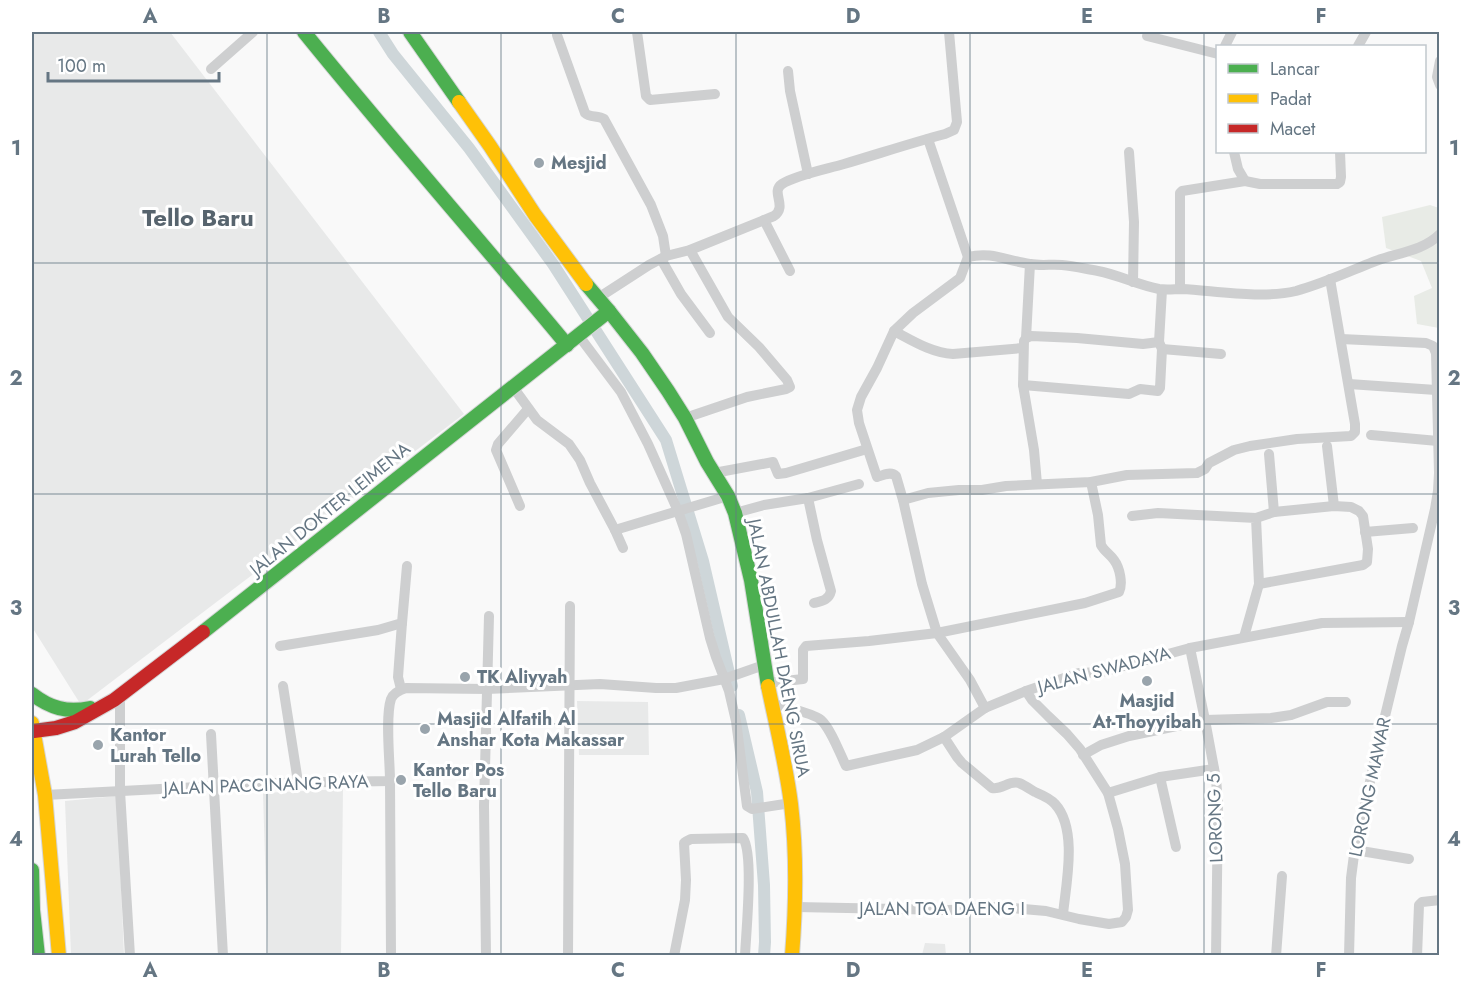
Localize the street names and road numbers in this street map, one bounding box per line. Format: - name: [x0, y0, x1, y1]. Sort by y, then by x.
- street label: JALAN DOKTER LEIMENA: [243, 436, 416, 583]
- street label: JALAN ABDULLAH DAENG SIRUA: [741, 515, 817, 780]
- street label: JALAN SWADAYA: [1033, 640, 1173, 701]
- street label: LORONG MAWAR: [1343, 715, 1397, 859]
- street label: JALAN PACCINANG RAYA: [161, 768, 369, 802]
- street label: LORONG 5: [1200, 773, 1230, 863]
- street label: JALAN TOA DAENG I: [857, 896, 1025, 922]

